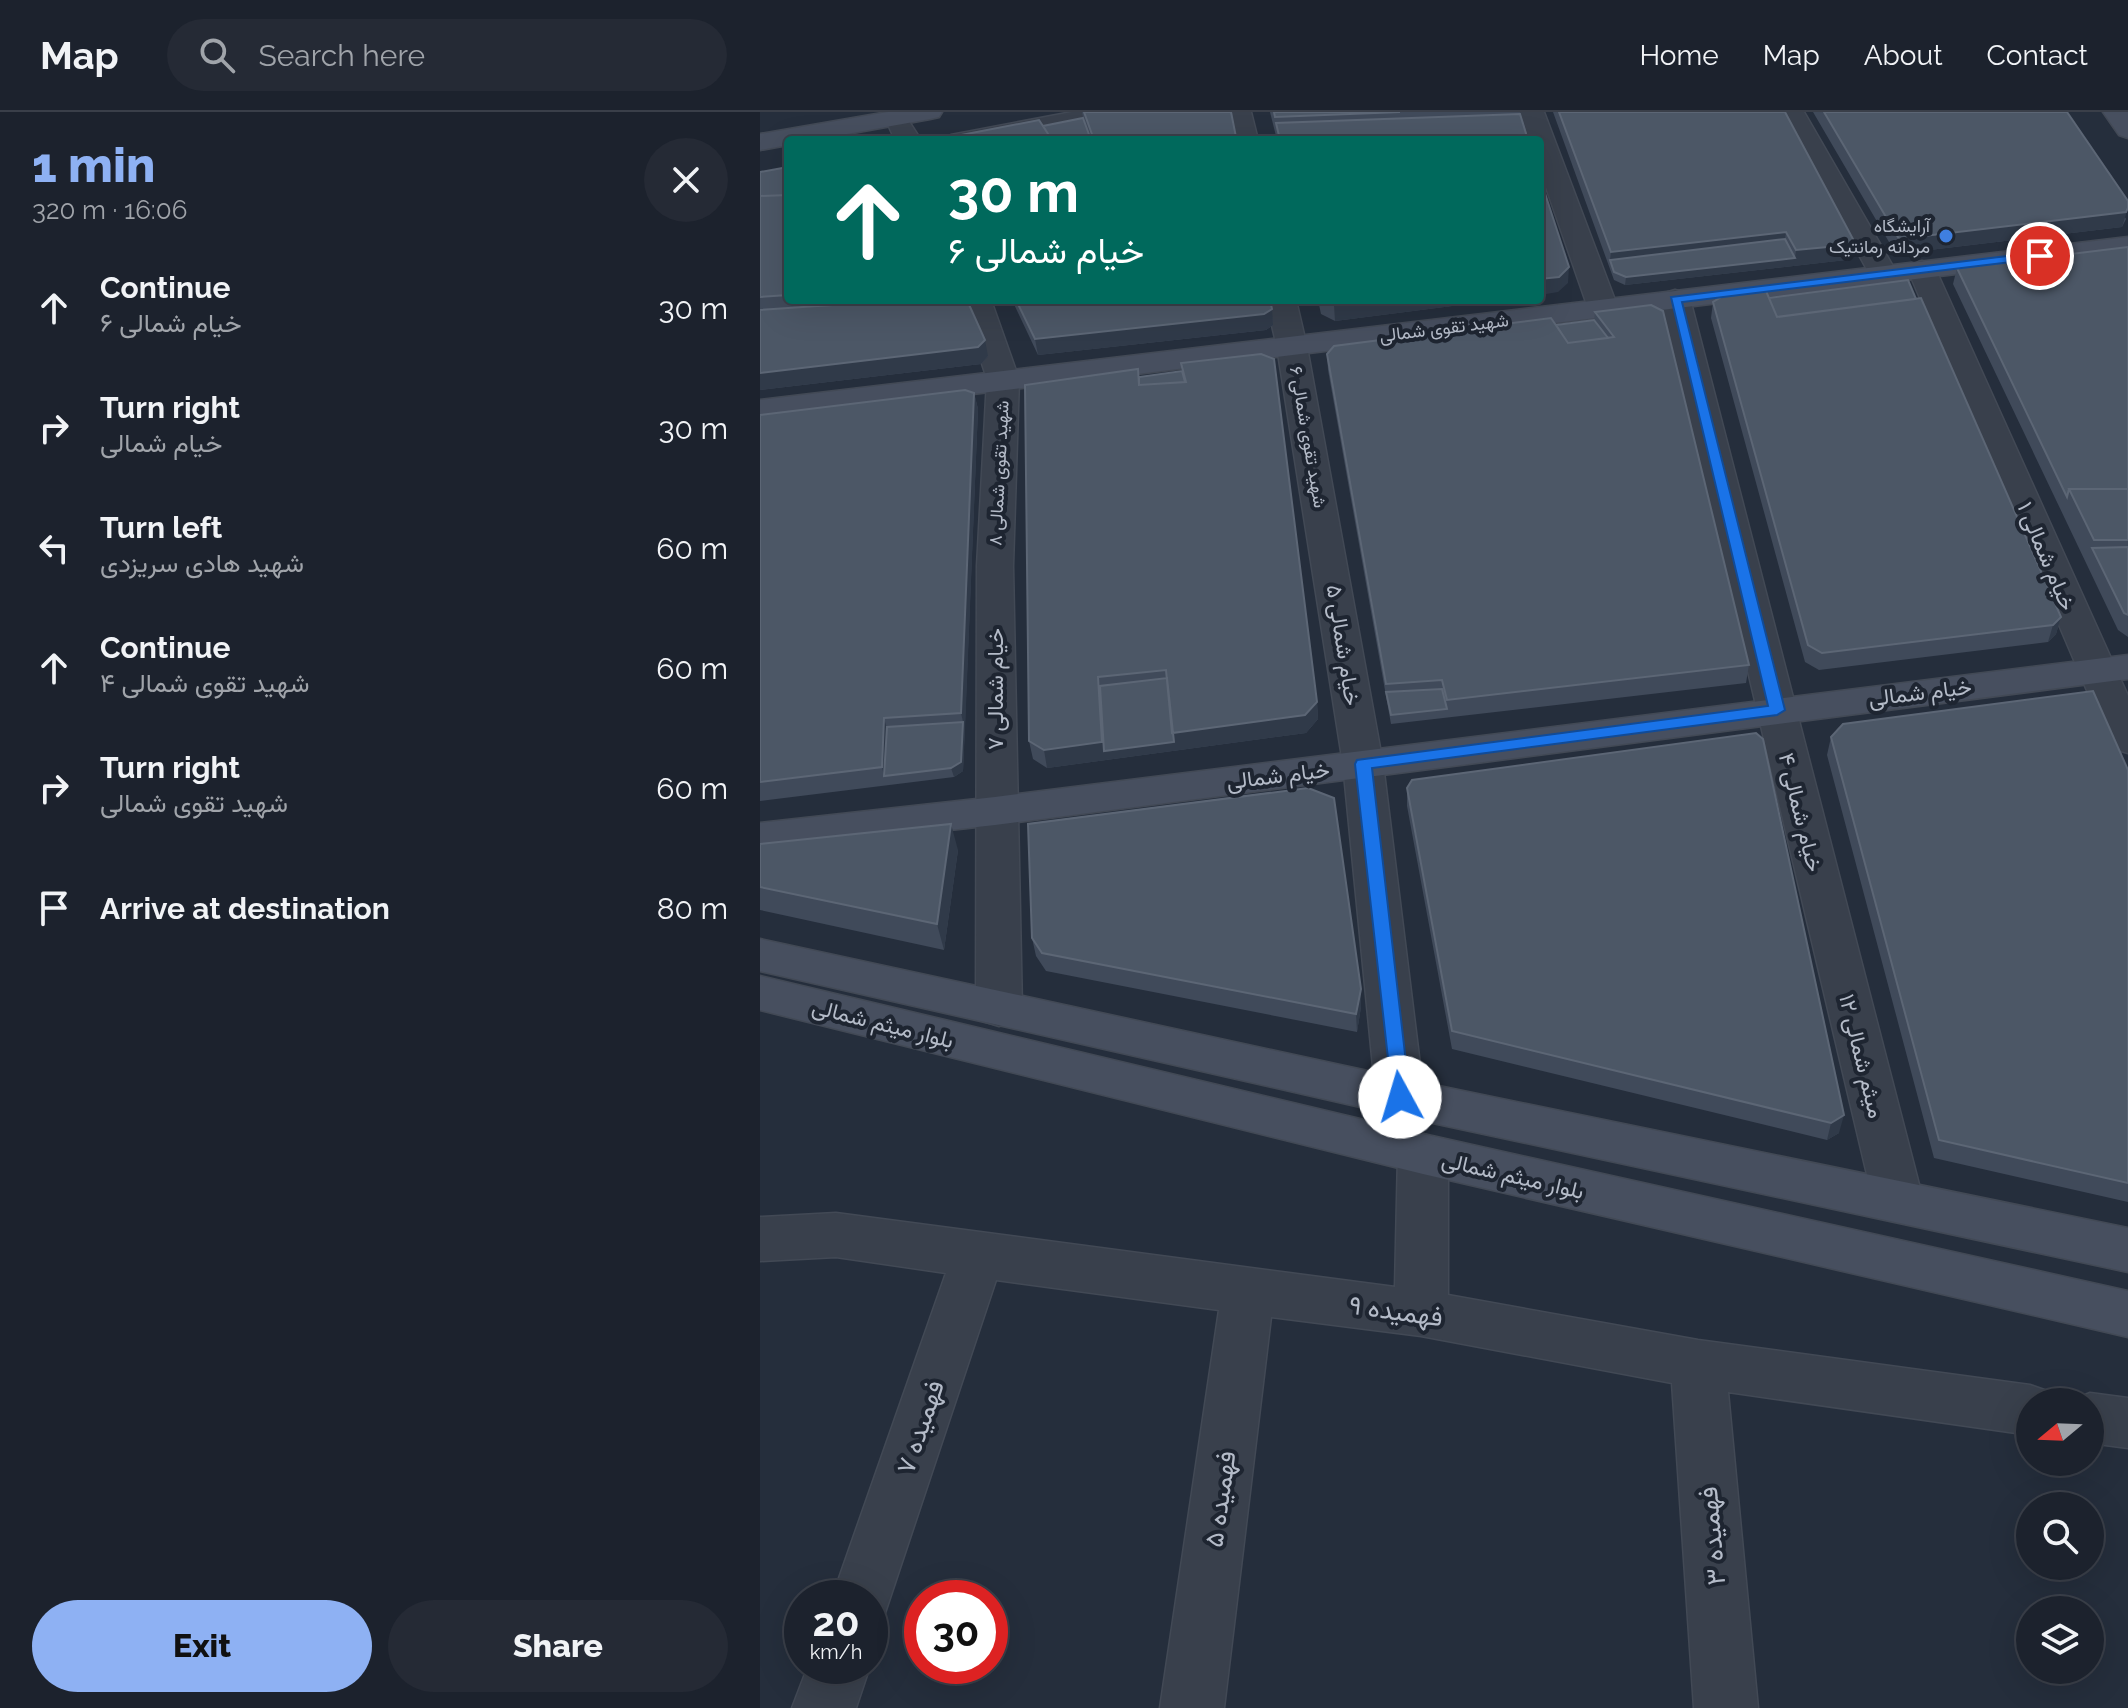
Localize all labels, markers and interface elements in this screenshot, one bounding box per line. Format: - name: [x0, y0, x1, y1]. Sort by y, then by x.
- search box: [167, 19, 727, 91]
- text: Map: [40, 33, 119, 78]
- icon: search: [195, 33, 239, 77]
- text: Search here: [259, 38, 425, 73]
- text: Home: [1639, 39, 1719, 72]
- text: Map: [1763, 39, 1820, 72]
- text: About: [1864, 39, 1943, 72]
- text: Contact: [1987, 39, 2088, 72]
- text: 1 min: [32, 137, 155, 193]
- button: close: [644, 138, 728, 222]
- text: 30 m: [948, 159, 1079, 225]
- icon: ahead: [816, 168, 920, 272]
- text: 320 m · 16:06: [32, 195, 187, 225]
- place label: آرایشگاه مردانه رمانتیک: [1829, 215, 1932, 258]
- pin: [2006, 222, 2074, 290]
- marker: آرایشگاه مردانه رمانتیک: [1937, 227, 1955, 245]
- text: خیام شمالی ۶: [948, 229, 1144, 271]
- icon: arrive: [2018, 234, 2062, 278]
- text: Continue: [100, 270, 231, 305]
- icon: ahead: [32, 286, 76, 330]
- text: 30 m: [658, 291, 728, 326]
- text: خیام شمالی ۶: [100, 308, 242, 338]
- street label: شهید تقوی شمالی: [1378, 309, 1510, 347]
- street label: شهید تقوی شمالی ۶: [1285, 364, 1331, 510]
- text: Turn right: [100, 390, 240, 425]
- street label: شهید تقوی شمالی ۸: [984, 400, 1014, 546]
- icon: right: [32, 406, 76, 450]
- text: 30 m: [658, 411, 728, 446]
- text: خیام شمالی: [100, 428, 222, 458]
- street label: خیام شمالی ۱: [2011, 498, 2082, 615]
- text: Turn left: [100, 510, 222, 545]
- icon: left: [32, 526, 76, 570]
- text: 60 m: [656, 531, 728, 566]
- text: شهید هادی سریزدی: [100, 548, 304, 578]
- street label: خیام شمالی ۵: [1320, 583, 1366, 708]
- street label: خیام شمالی ۷: [982, 628, 1010, 750]
- text: Continue: [100, 630, 231, 665]
- icon: ahead: [32, 646, 76, 690]
- text: 60 m: [656, 651, 728, 686]
- text: شهید تقوی شمالی ۴: [100, 668, 310, 698]
- street label: خیام شمالی: [1867, 673, 1973, 713]
- text: Turn right: [100, 750, 240, 785]
- street label: خیام شمالی ۴: [1772, 750, 1828, 875]
- street label: خیام شمالی: [1225, 756, 1331, 796]
- icon: right: [32, 766, 76, 810]
- text: 60 m: [656, 771, 728, 806]
- text: شهید تقوی شمالی: [100, 788, 288, 818]
- icon: arrive: [32, 886, 76, 930]
- text: Arrive at destination: [100, 891, 390, 926]
- text: 80 m: [657, 891, 728, 926]
- street label: میثم شمالی ۱۲: [1832, 991, 1890, 1121]
- street label: بلوار میثم شمالی: [809, 993, 956, 1055]
- position arrow: [1358, 1055, 1442, 1139]
- street label: بلوار میثم شمالی: [1439, 1146, 1587, 1206]
- street label: فهمیده ۹: [1347, 1290, 1445, 1333]
- street label: فهمیده ۷: [890, 1376, 951, 1478]
- north arrow: [2016, 1388, 2104, 1476]
- map controls: [2016, 1388, 2104, 1684]
- street label: فهمیده ۵: [1198, 1449, 1243, 1549]
- street label: فهمیده ۳: [1693, 1485, 1732, 1587]
- button: search: [2016, 1492, 2104, 1580]
- speed limit sign: 30: [904, 1580, 1008, 1684]
- button: layers: [2016, 1596, 2104, 1684]
- text: 20: [812, 1598, 860, 1645]
- button: Exit: [32, 1600, 372, 1692]
- button: Share: [388, 1600, 728, 1692]
- text: km/h: [810, 1640, 862, 1664]

